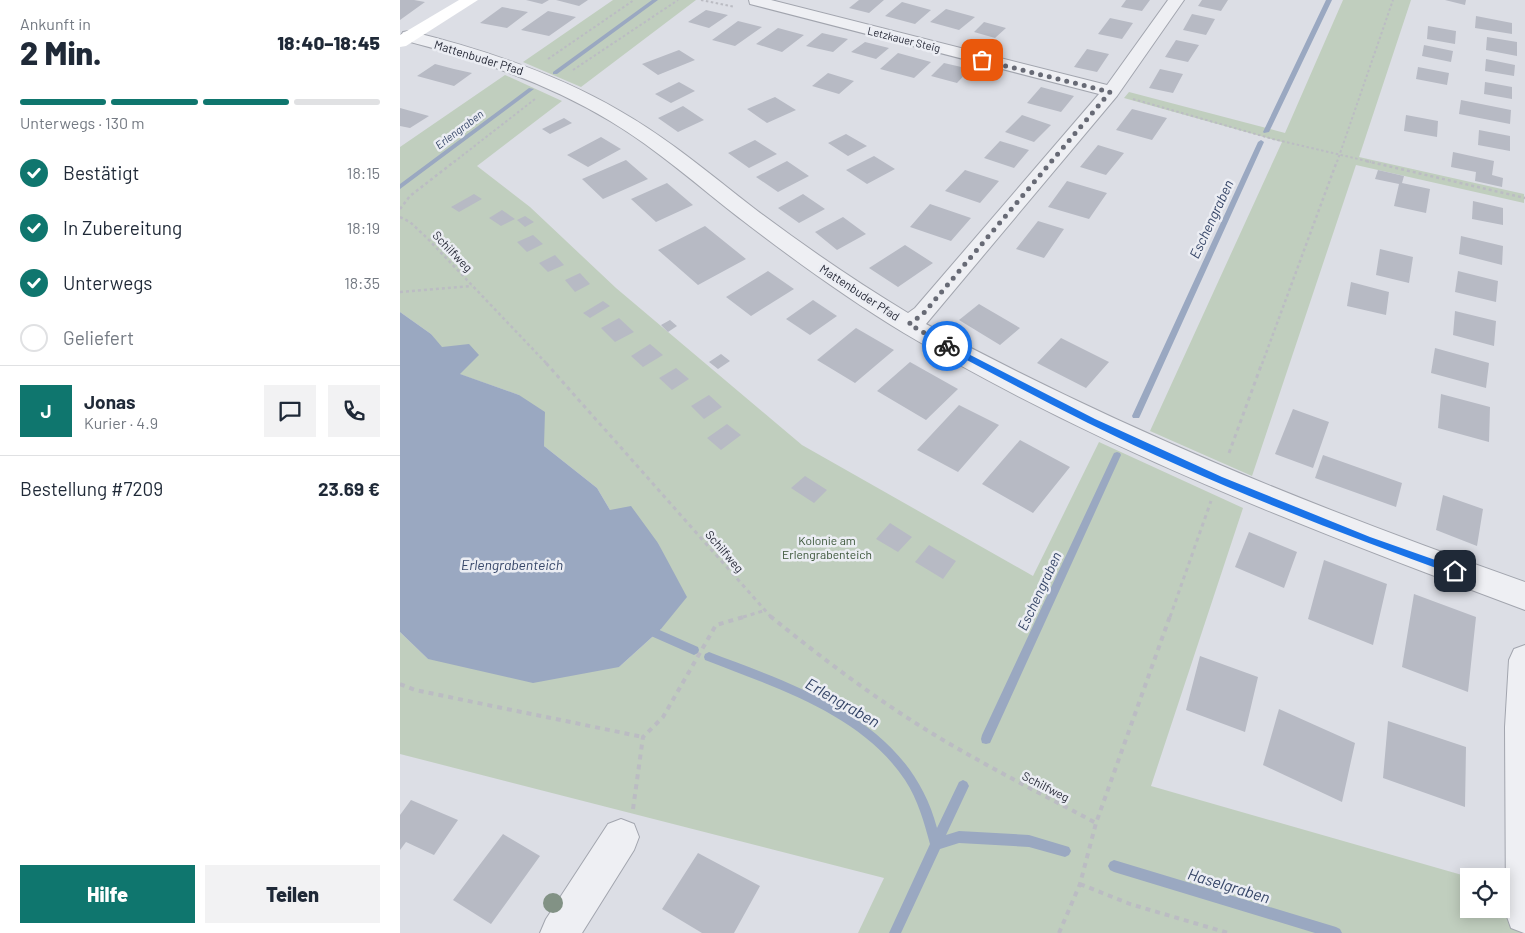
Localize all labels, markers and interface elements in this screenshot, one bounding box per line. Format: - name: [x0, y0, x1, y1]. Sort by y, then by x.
- text: Ankunft in: [20, 14, 91, 33]
- street label: Letzkauer Steig: [866, 24, 942, 54]
- text: 18:40–18:45: [277, 31, 380, 54]
- text: 2 Min.: [20, 33, 102, 71]
- street label: Mattenbuder Pfad: [433, 37, 525, 77]
- pin: [961, 39, 1003, 81]
- icon: bag: [968, 46, 996, 74]
- water label: Erlengraben: [432, 107, 486, 151]
- text: Unterwegs · 130 m: [20, 113, 144, 132]
- icon: check: [20, 159, 48, 187]
- text: Bestätigt: [63, 161, 139, 184]
- text: 18:15: [347, 163, 380, 182]
- water label: Eschengraben: [1185, 177, 1237, 261]
- icon: check: [20, 214, 48, 242]
- text: In Zubereitung: [63, 216, 182, 239]
- text: 18:19: [347, 218, 380, 237]
- street label: Schilfweg: [430, 228, 476, 274]
- street label: Mattenbuder Pfad: [817, 261, 903, 323]
- icon: check: [20, 269, 48, 297]
- text: Unterwegs: [63, 271, 152, 294]
- text: 18:35: [344, 273, 380, 292]
- courier: [922, 321, 972, 371]
- text: Geliefert: [63, 326, 134, 349]
- icon: bike: [933, 332, 961, 360]
- button: chat: [264, 385, 316, 437]
- button: phone: [328, 385, 380, 437]
- text: Jonas: [84, 390, 136, 413]
- text: J: [40, 399, 52, 422]
- text: Kurier · 4.9: [84, 413, 158, 432]
- text: Bestellung #7209: [20, 477, 163, 500]
- text: 23.69 €: [318, 477, 380, 500]
- street label: Schilfweg: [703, 527, 747, 575]
- park label: Kolonie am Erlengrabenteich: [782, 533, 872, 561]
- water label: Eschengraben: [1013, 549, 1065, 633]
- pin: [1434, 550, 1476, 592]
- water label: Erlengrabenteich: [461, 556, 563, 573]
- icon: home: [1441, 557, 1469, 585]
- water label: Erlengraben: [803, 673, 883, 731]
- street label: Schilfweg: [1020, 768, 1072, 804]
- water label: Haselgraben: [1186, 863, 1272, 907]
- button: Hilfe: [20, 865, 195, 923]
- button: Teilen: [205, 865, 380, 923]
- map controls: [1460, 868, 1510, 918]
- button: locate: [1460, 868, 1510, 918]

